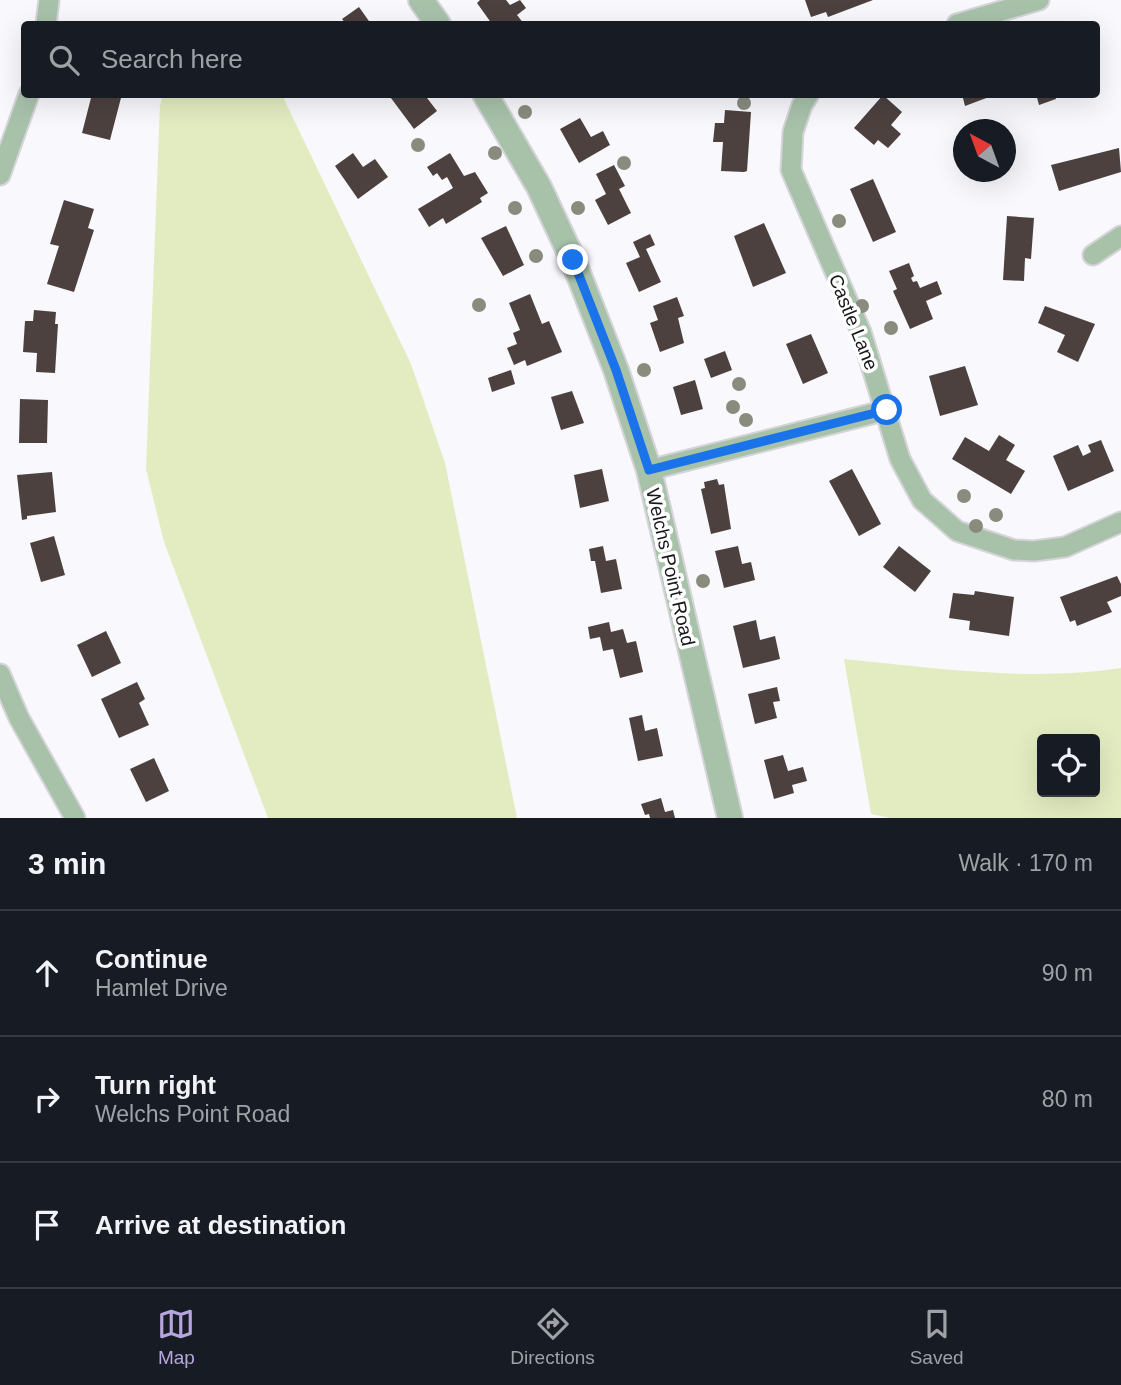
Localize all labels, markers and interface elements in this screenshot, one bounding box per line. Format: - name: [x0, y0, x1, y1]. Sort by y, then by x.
- search box: [21, 21, 1100, 98]
- icon: search: [45, 41, 83, 79]
- text: Search here: [101, 44, 243, 74]
- north arrow: [953, 119, 1016, 182]
- route end: [557, 244, 588, 275]
- street label: Castle Lane: [825, 271, 882, 373]
- route start: [871, 394, 902, 425]
- street label: Welchs Point Road: [642, 486, 699, 648]
- map controls: [1037, 734, 1100, 797]
- button: locate: [1037, 734, 1100, 797]
- text: 3 min: [28, 847, 106, 880]
- text: Walk · 170 m: [958, 850, 1093, 876]
- text: Continue: [95, 944, 208, 974]
- icon: ahead: [28, 954, 66, 992]
- text: 90 m: [1042, 960, 1093, 986]
- text: Hamlet Drive: [95, 975, 228, 1001]
- text: Turn right: [95, 1070, 216, 1100]
- icon: right: [28, 1080, 66, 1118]
- text: 80 m: [1042, 1086, 1093, 1112]
- text: Welchs Point Road: [95, 1101, 290, 1127]
- icon: arrive: [28, 1206, 66, 1244]
- text: Arrive at destination: [95, 1210, 346, 1240]
- tab: Map: [157, 1305, 195, 1369]
- tab: Directions: [510, 1305, 595, 1369]
- tab: Saved: [910, 1305, 964, 1369]

